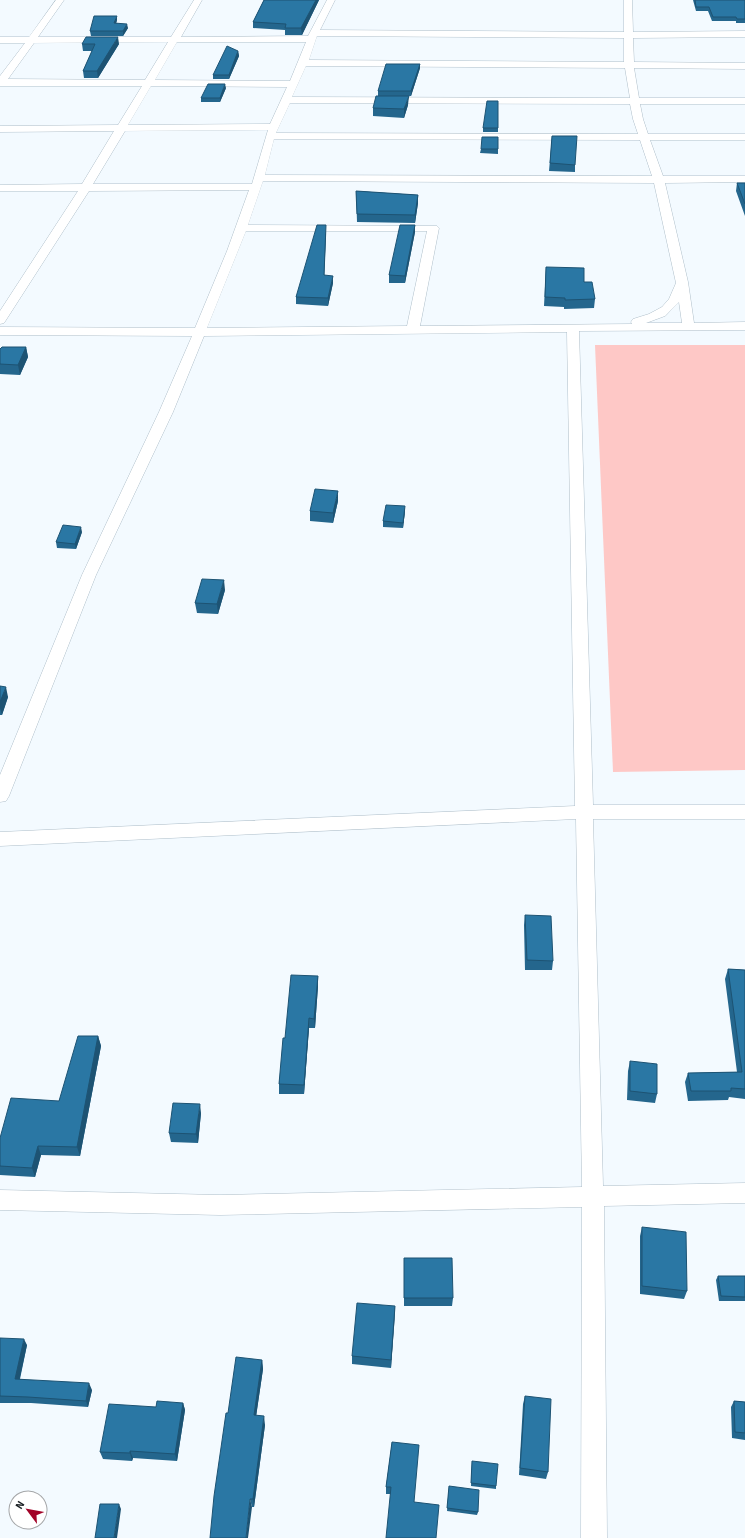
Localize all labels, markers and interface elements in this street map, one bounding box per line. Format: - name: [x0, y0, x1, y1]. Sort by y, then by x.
- north arrow: [8, 1490, 48, 1530]
- text: N: [12, 1498, 28, 1512]

